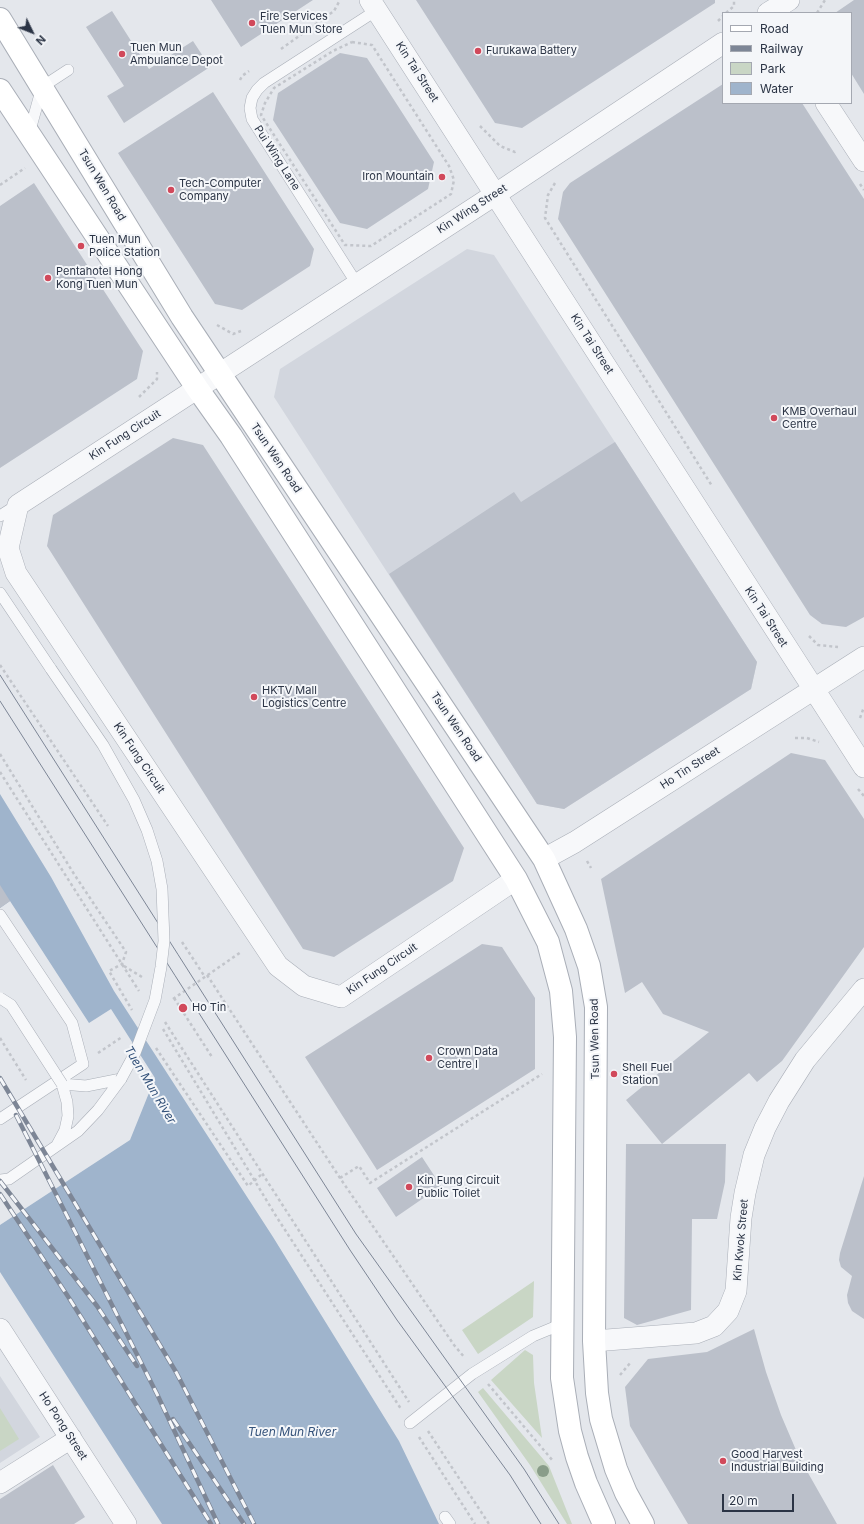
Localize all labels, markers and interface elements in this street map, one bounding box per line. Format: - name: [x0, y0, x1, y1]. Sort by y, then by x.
- place label: Fire Services Tuen Mun Store: [260, 10, 342, 36]
- north arrow: [12, 12, 52, 52]
- legend: [722, 12, 852, 104]
- marker: Fire Services Tuen Mun Store: [247, 18, 257, 28]
- text: Road: [760, 21, 789, 36]
- text: N: [33, 32, 49, 48]
- street label: Kin Tai Street: [393, 39, 441, 105]
- place label: Tuen Mun Ambulance Depot: [130, 41, 223, 67]
- text: Railway: [760, 41, 803, 56]
- place label: Furukawa Battery: [486, 44, 577, 58]
- marker: Furukawa Battery: [473, 46, 483, 56]
- marker: Tuen Mun Ambulance Depot: [117, 49, 127, 59]
- text: Park: [760, 61, 786, 76]
- text: Water: [760, 81, 793, 96]
- street label: Pui Wing Lane: [251, 123, 303, 193]
- street label: Tsun Wen Road: [75, 147, 129, 223]
- place label: Iron Mountain: [362, 170, 434, 184]
- marker: Iron Mountain: [437, 172, 447, 182]
- place label: Tech-Computer Company: [179, 177, 261, 203]
- street label: Kin Wing Street: [435, 181, 509, 237]
- marker: Tech-Computer Company: [166, 185, 176, 195]
- place label: Tuen Mun Police Station: [89, 233, 160, 259]
- marker: Tuen Mun Police Station: [76, 241, 86, 251]
- place label: Pentahotel Hong Kong Tuen Mun: [56, 265, 142, 291]
- marker: Pentahotel Hong Kong Tuen Mun: [43, 273, 53, 283]
- street label: Kin Tai Street: [568, 311, 616, 377]
- place label: KMB Overhaul Centre: [782, 405, 857, 431]
- street label: Kin Fung Circuit: [87, 407, 163, 463]
- marker: KMB Overhaul Centre: [769, 413, 779, 423]
- street label: Tsun Wen Road: [248, 421, 304, 495]
- street label: Kin Tai Street: [742, 584, 790, 650]
- place label: HKTV Mall Logistics Centre: [262, 684, 346, 710]
- street label: Tsun Wen Road: [428, 690, 484, 764]
- marker: HKTV Mall Logistics Centre: [249, 692, 259, 702]
- street label: Kin Fung Circuit: [110, 720, 168, 796]
- street label: Ho Tin Street: [658, 744, 722, 792]
- street label: Kin Fung Circuit: [344, 940, 420, 998]
- street label: Tsun Wen Road: [588, 998, 602, 1080]
- place label: Ho Tin: [192, 1001, 226, 1015]
- marker: Ho Tin: [177, 1002, 189, 1014]
- water label: Tuen Mun River: [121, 1043, 179, 1127]
- place label: Crown Data Centre I: [437, 1045, 498, 1071]
- marker: Crown Data Centre I: [424, 1053, 434, 1063]
- place label: Shell Fuel Station: [622, 1061, 672, 1087]
- marker: Shell Fuel Station: [609, 1069, 619, 1079]
- place label: Kin Fung Circuit Public Toilet: [417, 1174, 499, 1200]
- marker: Kin Fung Circuit Public Toilet: [404, 1182, 414, 1192]
- street label: Kin Kwok Street: [731, 1199, 751, 1281]
- street label: Ho Pong Street: [36, 1389, 90, 1463]
- water label: Tuen Mun River: [248, 1425, 336, 1439]
- place label: Good Harvest Industrial Building: [731, 1448, 824, 1474]
- marker: Good Harvest Industrial Building: [718, 1456, 728, 1466]
- scale bar: [724, 1486, 796, 1512]
- text: 20 m: [729, 1493, 758, 1508]

